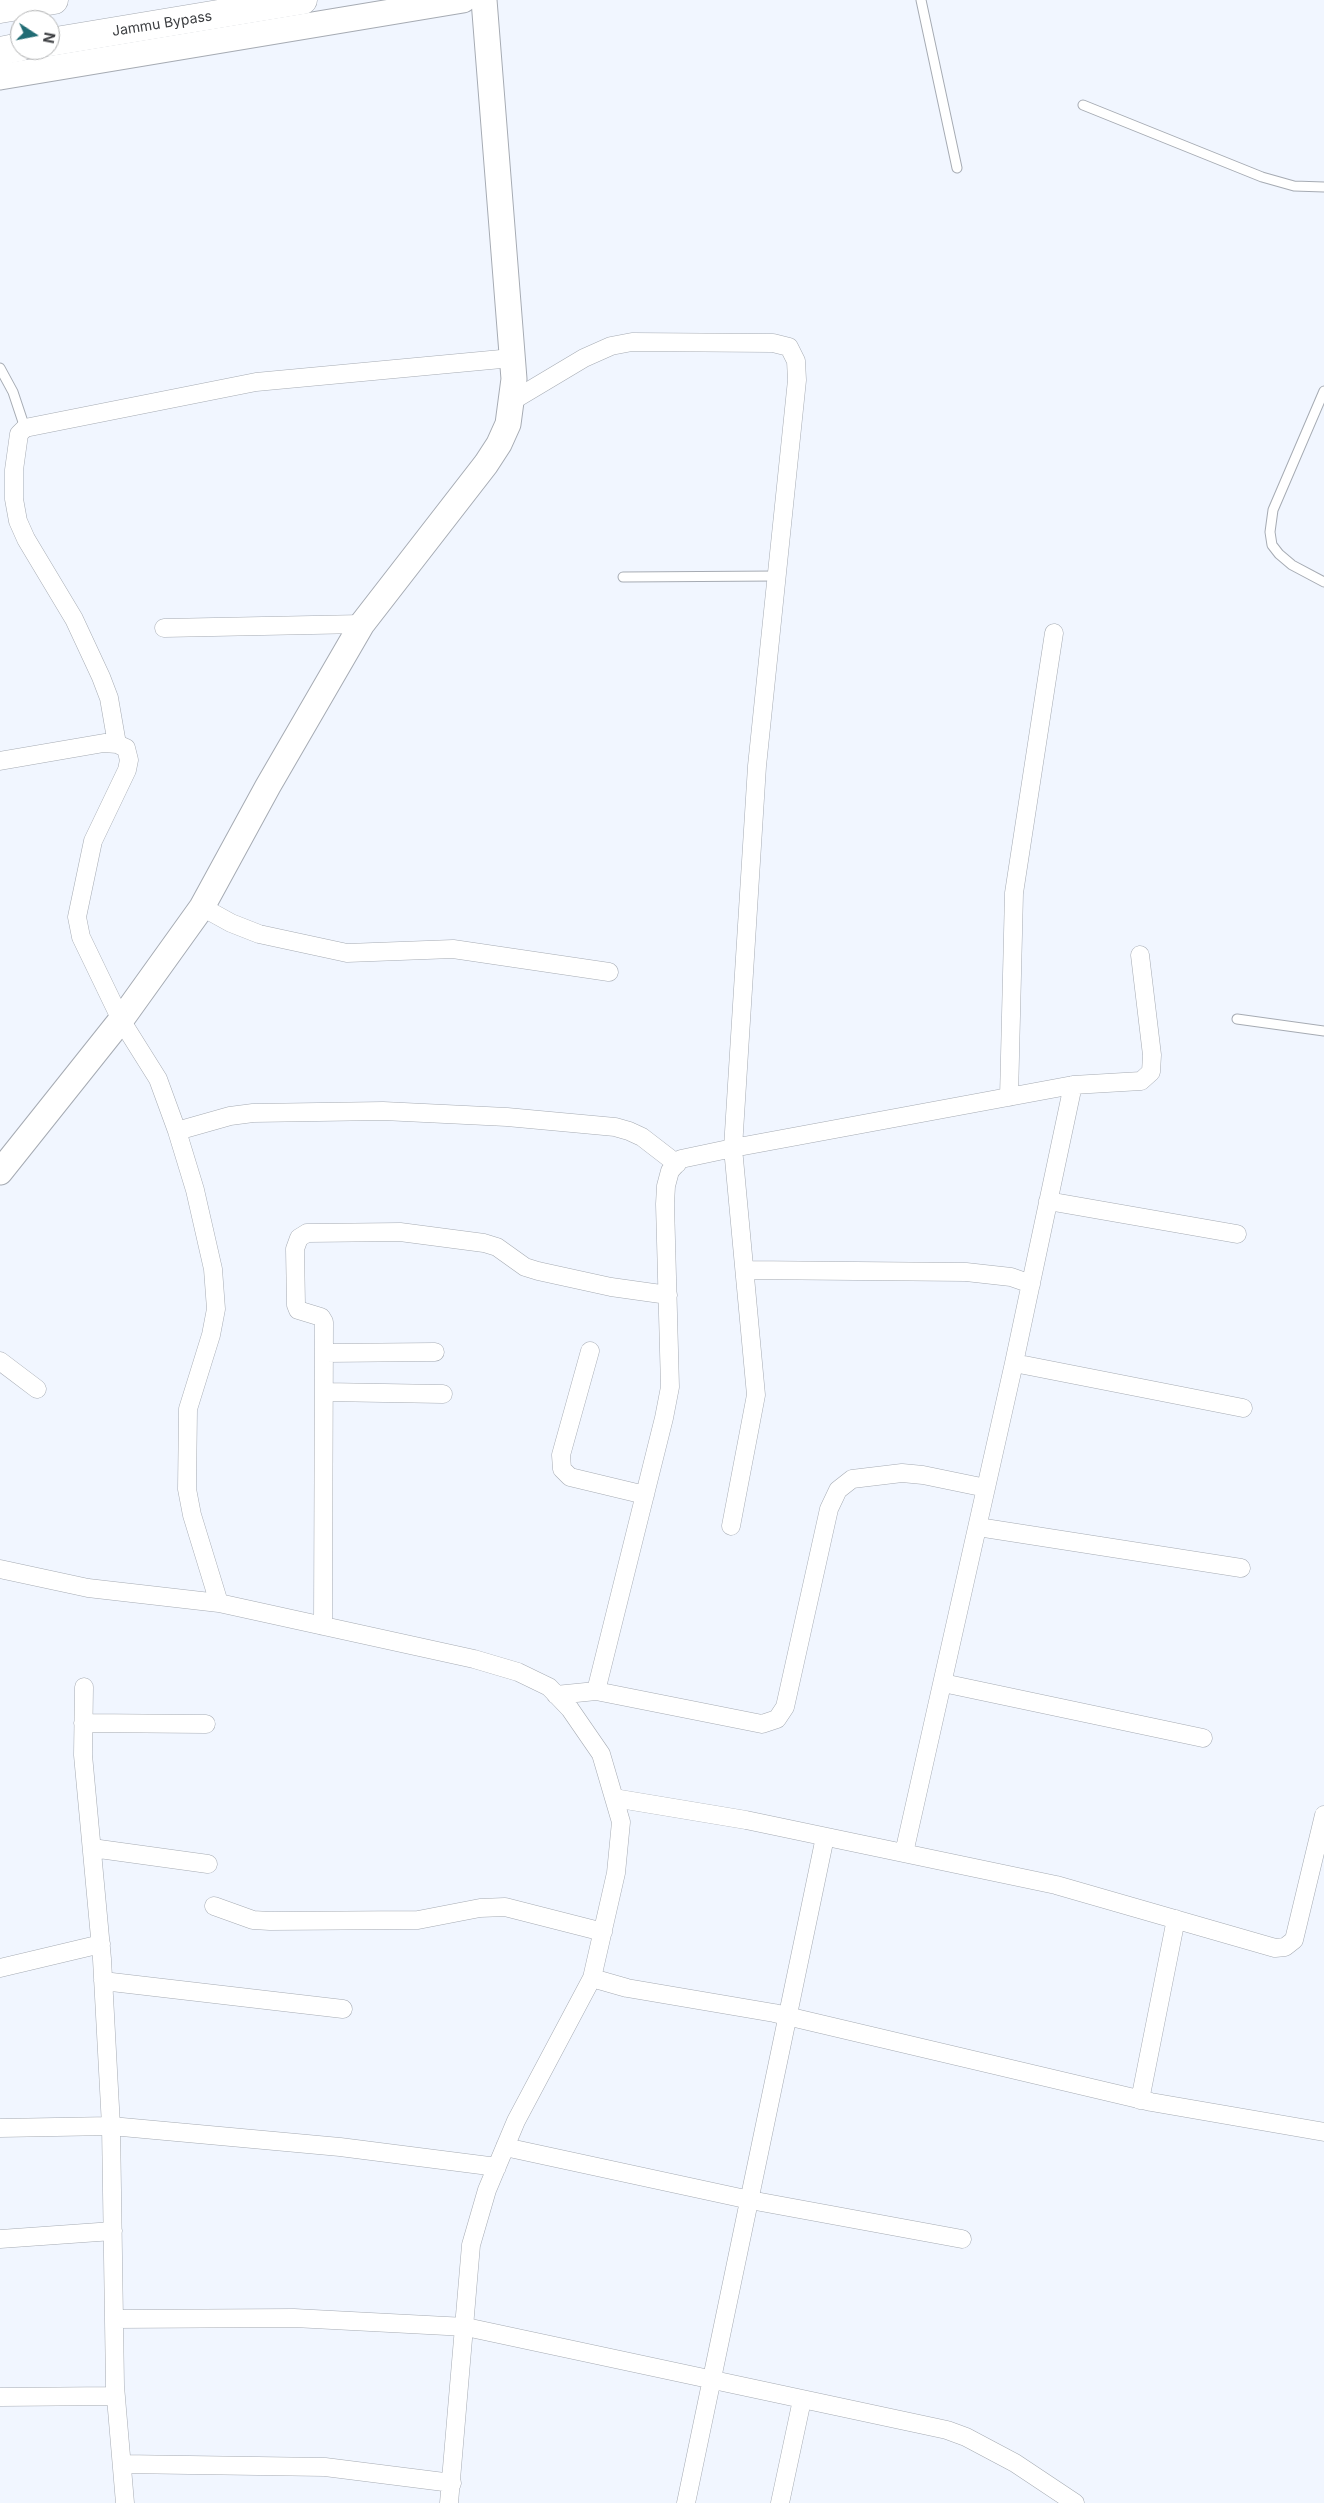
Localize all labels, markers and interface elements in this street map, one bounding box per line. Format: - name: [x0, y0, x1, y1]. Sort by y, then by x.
- street label: Jammu Bypass: [111, 8, 213, 40]
- north arrow: [10, 10, 60, 60]
- text: N: [40, 31, 59, 45]

